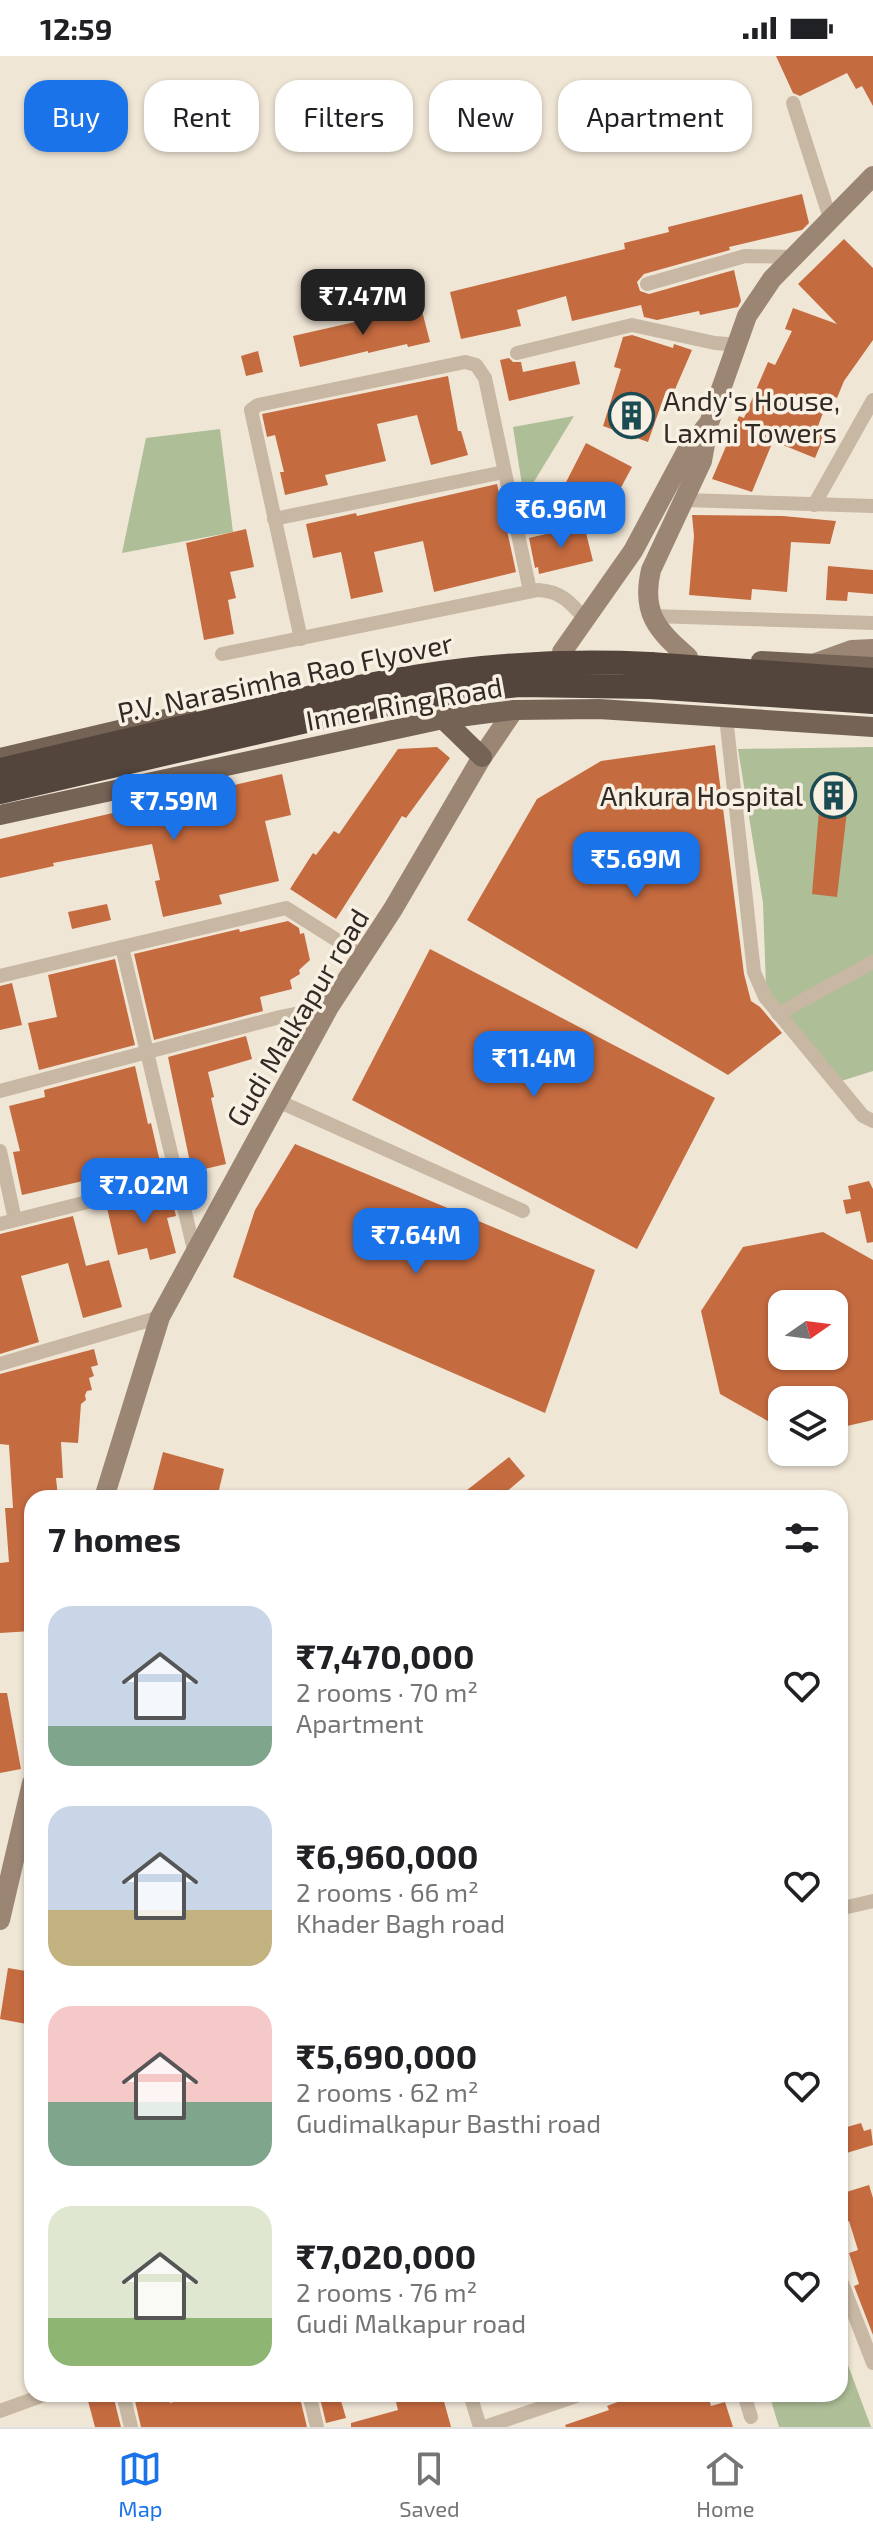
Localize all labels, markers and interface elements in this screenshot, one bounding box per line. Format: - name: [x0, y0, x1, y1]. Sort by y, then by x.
- text: 12:59: [40, 10, 112, 46]
- chip: Buy: [24, 80, 128, 152]
- chip: Rent: [144, 80, 259, 152]
- chip: Filters: [275, 80, 413, 152]
- chip: New: [429, 80, 542, 152]
- chip: Apartment: [558, 80, 752, 152]
- pin: ₹7.47M: [298, 269, 428, 337]
- text: ₹7.47M: [319, 279, 407, 310]
- place label: Andy's House, Laxmi Towers: [663, 383, 840, 449]
- building icon: Andy's House, Laxmi Towers: [608, 392, 656, 440]
- pin: ₹6.96M: [496, 482, 626, 550]
- text: ₹6.96M: [515, 492, 607, 523]
- street label: P.V. Narasimha Rao Flyover: [114, 625, 456, 729]
- street label: Inner Ring Road: [303, 669, 505, 737]
- building icon: Ankura Hospital: [810, 771, 858, 819]
- pin: ₹7.59M: [109, 774, 239, 842]
- place label: Ankura Hospital: [600, 778, 804, 812]
- text: ₹7.59M: [130, 784, 218, 815]
- pin: ₹5.69M: [571, 832, 701, 900]
- text: ₹5.69M: [591, 842, 681, 873]
- street label: Gudi Malkapur road: [219, 902, 375, 1132]
- pin: ₹11.4M: [469, 1031, 599, 1099]
- text: ₹11.4M: [492, 1041, 576, 1072]
- pin: ₹7.02M: [79, 1158, 209, 1226]
- text: ₹7.02M: [99, 1168, 189, 1199]
- pin: ₹7.64M: [351, 1208, 481, 1276]
- text: ₹7.64M: [371, 1218, 461, 1249]
- north arrow: [768, 1290, 848, 1370]
- map controls: [768, 1290, 848, 1466]
- button: layers: [768, 1386, 848, 1466]
- icon: filters: [780, 1516, 824, 1560]
- text: 7 homes: [48, 1518, 181, 1559]
- text: ₹7,470,000: [296, 1635, 474, 1676]
- icon: home: [112, 1638, 208, 1734]
- icon: heart: [780, 1664, 824, 1708]
- text: 2 rooms · 70 m²: [296, 1676, 478, 1707]
- text: Apartment: [296, 1707, 424, 1738]
- text: ₹6,960,000: [296, 1835, 479, 1876]
- icon: home: [112, 1838, 208, 1934]
- icon: heart: [780, 1864, 824, 1908]
- text: 2 rooms · 66 m²: [296, 1876, 479, 1907]
- text: Khader Bagh road: [296, 1907, 505, 1938]
- text: ₹5,690,000: [296, 2035, 477, 2076]
- icon: home: [112, 2038, 208, 2134]
- icon: heart: [780, 2064, 824, 2108]
- text: 2 rooms · 62 m²: [296, 2076, 479, 2107]
- text: Gudimalkapur Basthi road: [296, 2107, 601, 2138]
- text: ₹7,020,000: [296, 2235, 476, 2276]
- icon: home: [112, 2238, 208, 2334]
- icon: heart: [780, 2264, 824, 2308]
- text: 2 rooms · 76 m²: [296, 2276, 477, 2307]
- text: Gudi Malkapur road: [296, 2307, 526, 2338]
- tab: Map: [118, 2447, 163, 2521]
- tab: Saved: [399, 2447, 460, 2521]
- tab: Home: [696, 2447, 755, 2521]

